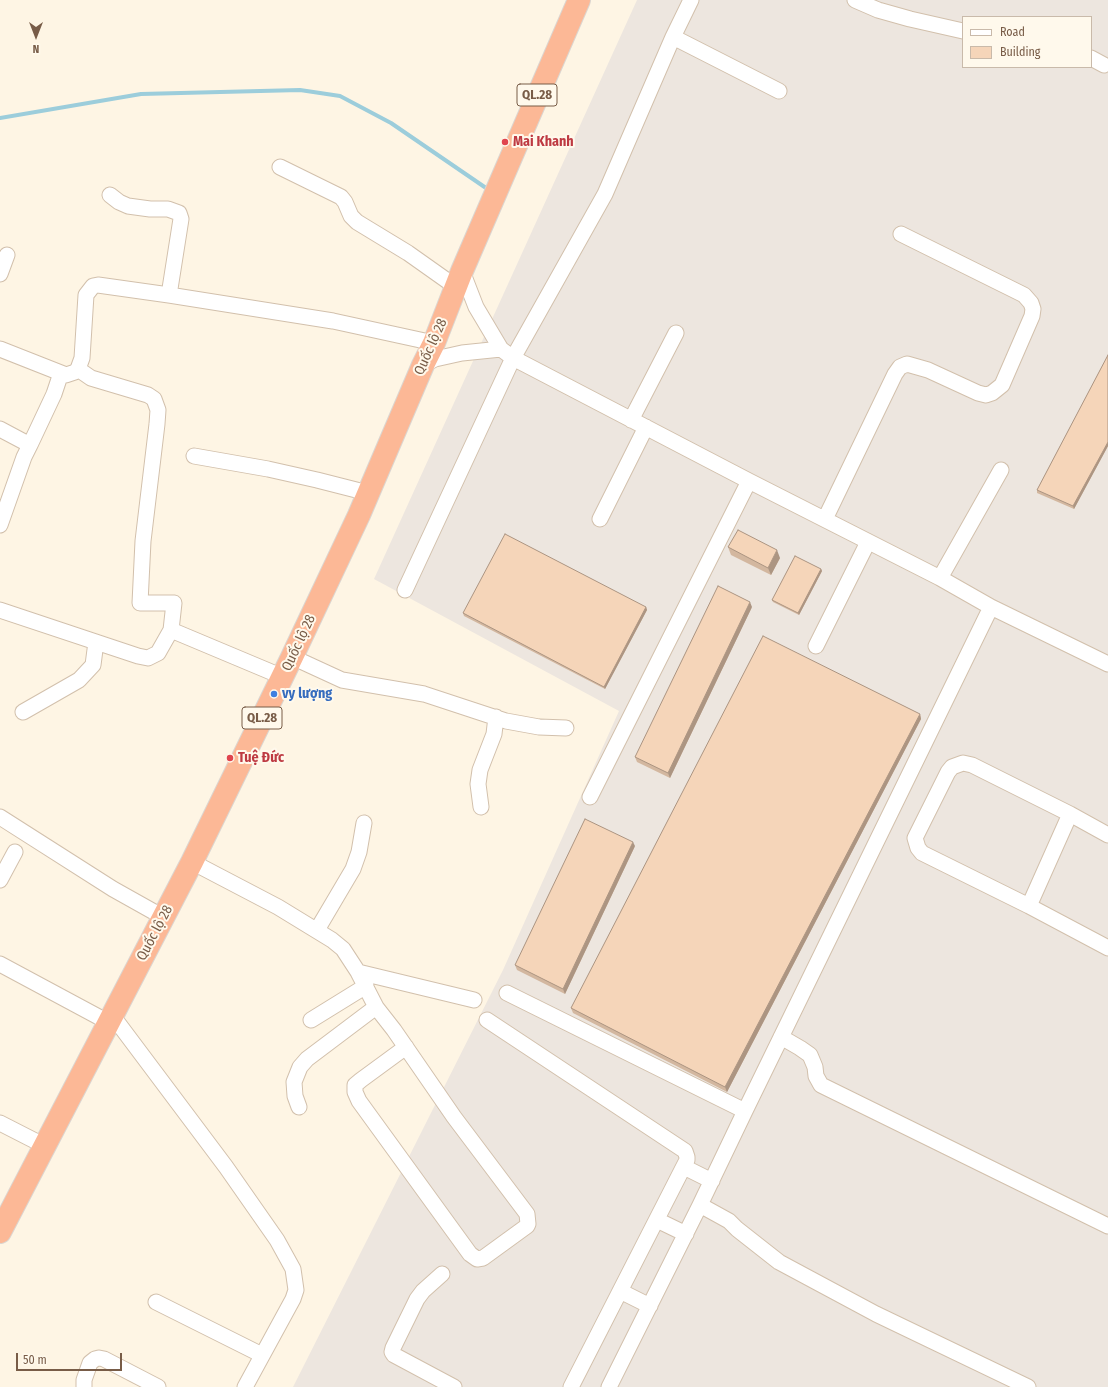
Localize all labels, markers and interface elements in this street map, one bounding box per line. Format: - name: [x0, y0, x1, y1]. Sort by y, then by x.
- north arrow: [16, 16, 56, 56]
- legend: [962, 16, 1092, 68]
- text: Road: [1000, 25, 1025, 39]
- text: N: [33, 42, 39, 55]
- text: Building: [1000, 45, 1040, 59]
- road number: QL.28: [517, 84, 557, 106]
- place label: Mai Khanh: [513, 134, 574, 150]
- marker: Mai Khanh: [500, 137, 510, 147]
- street label: Quốc lộ 28: [411, 316, 451, 378]
- street label: Quốc lộ 28: [279, 612, 319, 674]
- place label: vy lượng: [282, 686, 332, 702]
- marker: vy lượng: [269, 689, 279, 699]
- road number: QL.28: [242, 707, 282, 729]
- place label: Tuệ Đức: [238, 750, 284, 766]
- marker: Tuệ Đức: [225, 753, 235, 763]
- street label: Quốc lộ 28: [133, 902, 177, 964]
- scale bar: [18, 1345, 124, 1371]
- text: 50 m: [23, 1353, 47, 1367]

